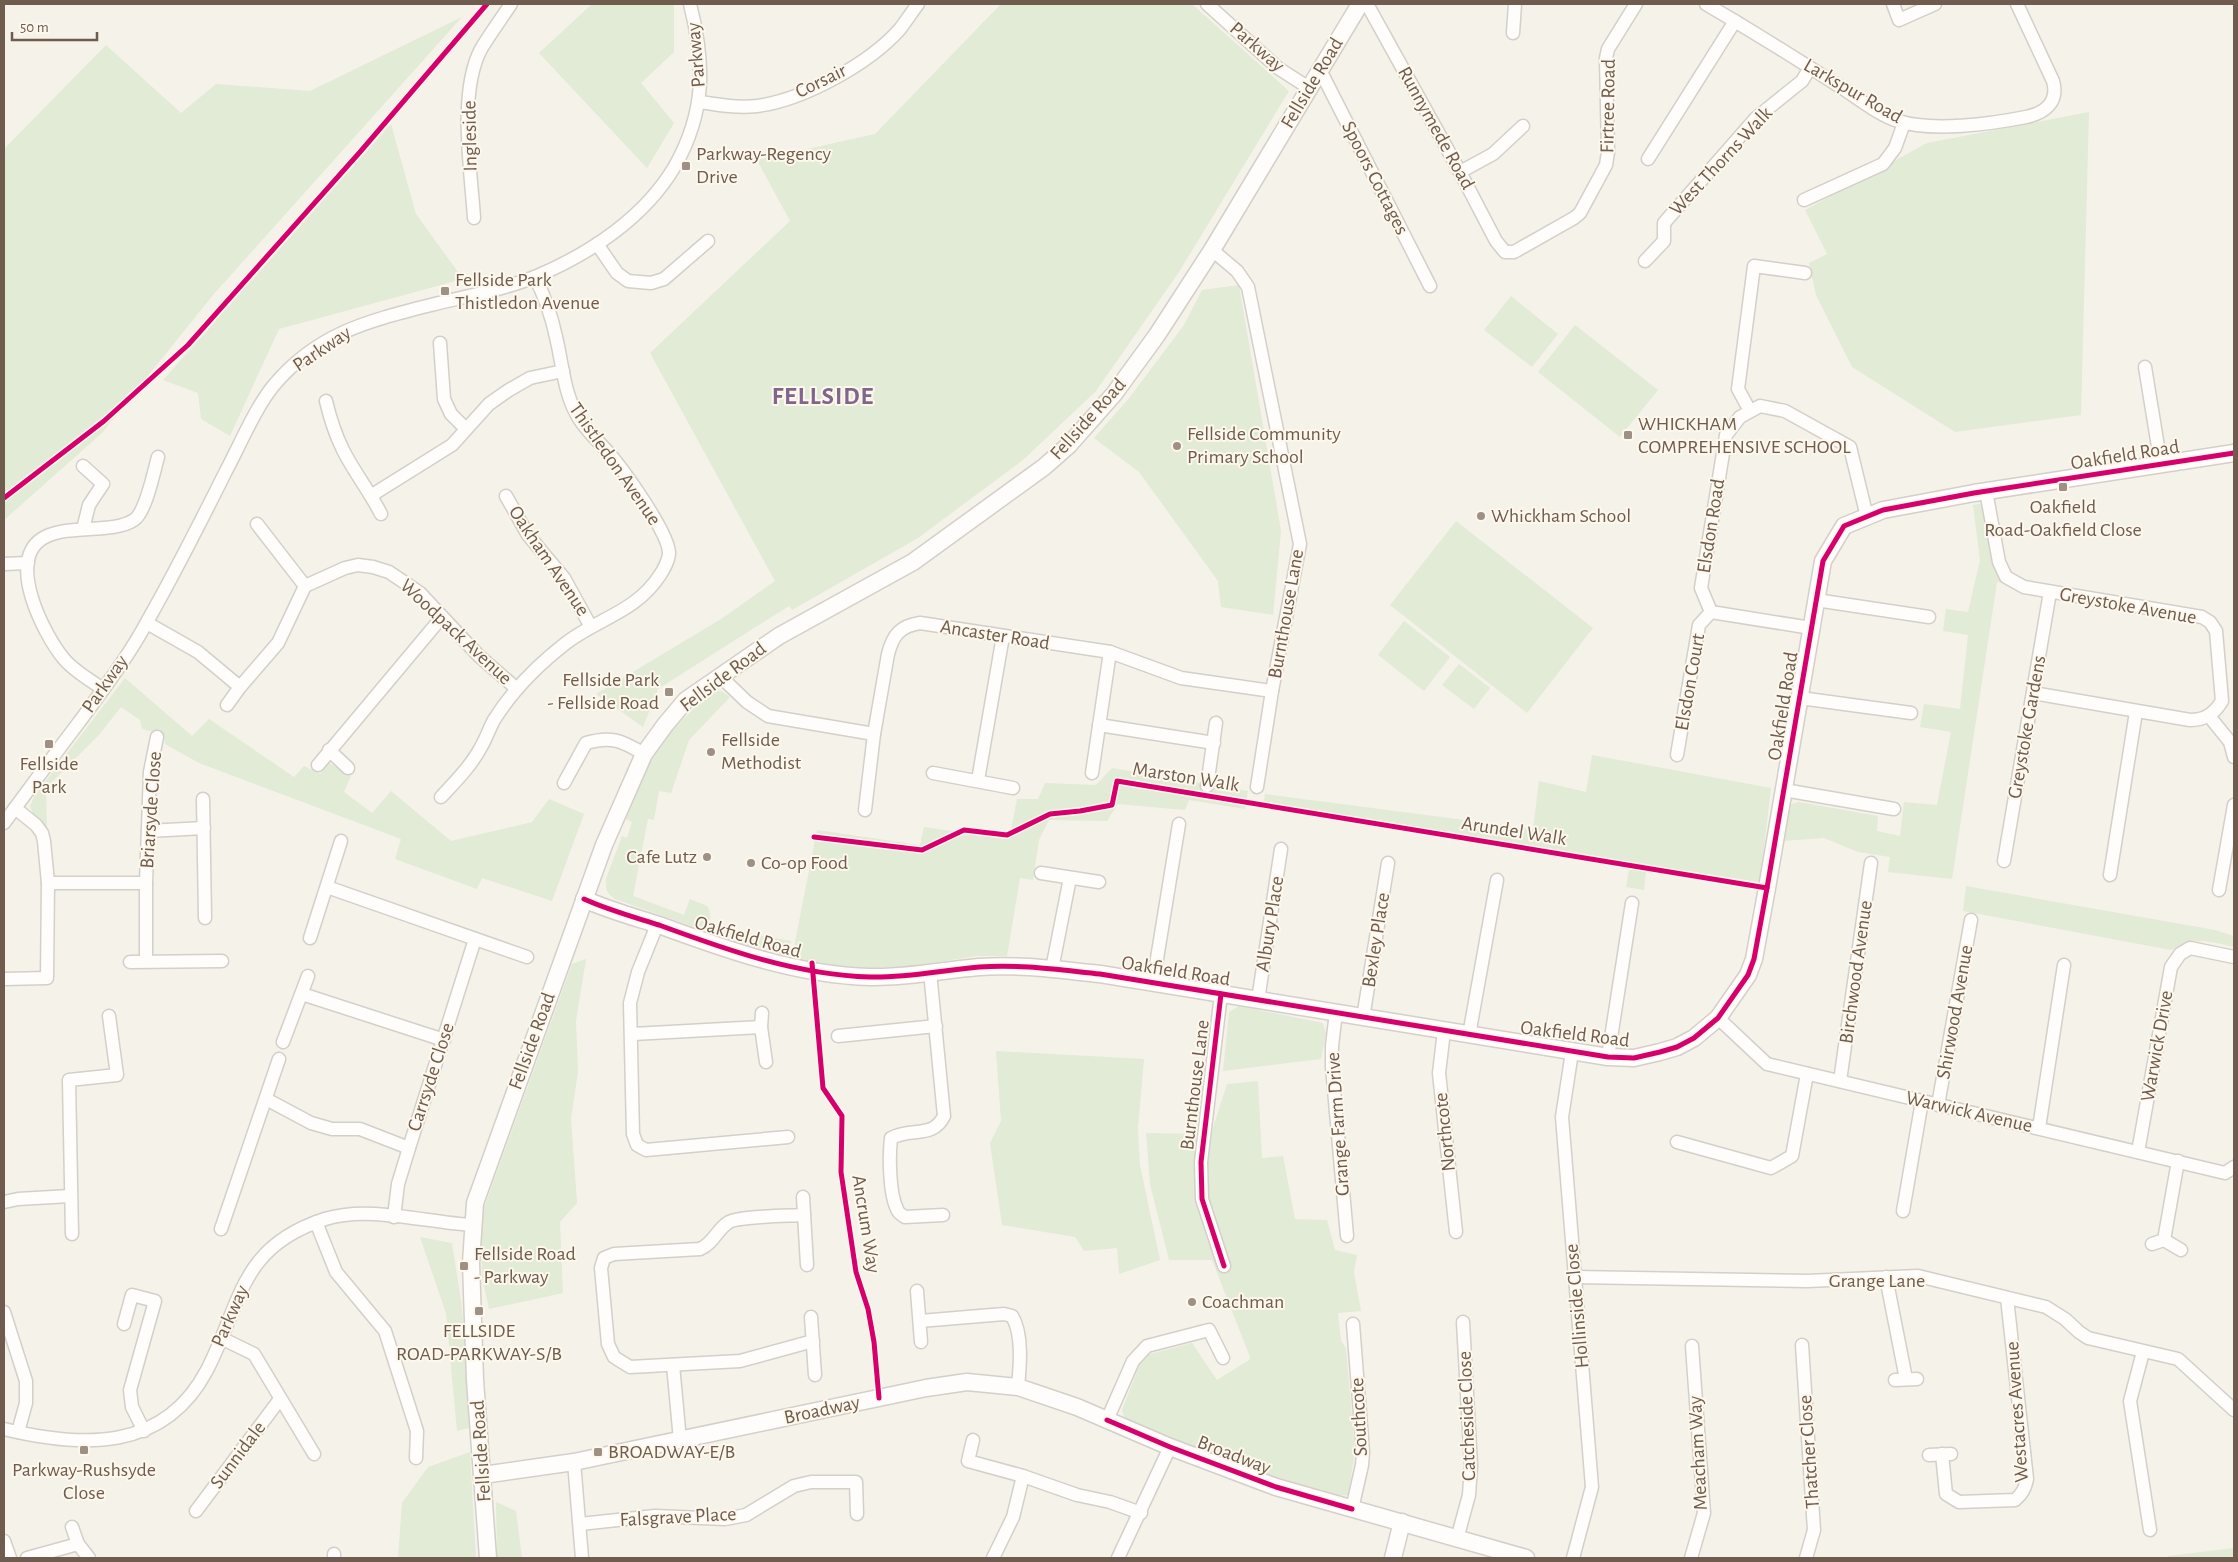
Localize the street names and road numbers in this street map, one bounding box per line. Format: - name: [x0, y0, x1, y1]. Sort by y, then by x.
- street label: Parkway: [1226, 18, 1289, 76]
- street label: Parkway: [683, 21, 709, 88]
- street label: Fellside Road: [1277, 34, 1347, 132]
- street label: Larkspur Road: [1800, 55, 1906, 127]
- street label: Firtree Road: [1597, 59, 1619, 153]
- street label: Corsair: [792, 60, 850, 102]
- street label: Runnymede Road: [1394, 63, 1478, 193]
- street label: Ingleside: [459, 100, 481, 172]
- street label: West Thorns Walk: [1666, 103, 1776, 219]
- street label: Spoors Cottages: [1338, 118, 1412, 238]
- street label: Parkway: [289, 322, 355, 376]
- street label: Fellside Road: [1046, 374, 1130, 464]
- street label: Thistledon Avenue: [565, 399, 665, 529]
- street label: Oakfield Road: [2069, 437, 2181, 473]
- street label: Elsdon Road: [1694, 477, 1728, 575]
- street label: Oakham Avenue: [505, 502, 593, 620]
- street label: Burnthouse Lane: [1265, 548, 1307, 680]
- street label: Woodpack Avenue: [396, 575, 516, 689]
- street label: Greystoke Avenue: [2058, 584, 2198, 628]
- street label: Ancaster Road: [939, 616, 1051, 654]
- street label: Elsdon Court: [1672, 631, 1708, 732]
- street label: Fellside Road: [676, 638, 770, 716]
- street label: Oakfield Road: [1765, 650, 1801, 762]
- street label: Parkway: [78, 651, 132, 716]
- street label: Greystoke Gardens: [2005, 654, 2049, 800]
- street label: Briarsyde Close: [137, 751, 165, 869]
- street label: Marston Walk: [1131, 759, 1241, 795]
- street label: Arundel Walk: [1460, 813, 1568, 849]
- street label: Albury Place: [1253, 875, 1287, 973]
- street label: Bexley Place: [1359, 891, 1393, 989]
- street label: Birchwood Avenue: [1836, 899, 1876, 1045]
- street label: Oakfield Road: [692, 912, 804, 962]
- street label: Shirwood Avenue: [1933, 943, 1977, 1081]
- street label: Oakfield Road: [1120, 953, 1232, 989]
- street label: Warwick Drive: [2137, 989, 2177, 1103]
- street label: Fellside Road: [505, 990, 559, 1092]
- street label: Oakfield Road: [1519, 1017, 1631, 1051]
- street label: Burnthouse Lane: [1177, 1019, 1213, 1151]
- street label: Carrsyde Close: [404, 1020, 458, 1134]
- street label: Grange Farm Drive: [1323, 1051, 1353, 1197]
- street label: Warwick Avenue: [1904, 1088, 2034, 1136]
- street label: Northcote: [1431, 1092, 1459, 1172]
- street label: Ancrum Way: [848, 1173, 884, 1275]
- street label: Hollinside Close: [1562, 1243, 1592, 1369]
- street label: Grange Lane: [1829, 1271, 1925, 1291]
- street label: Parkway: [208, 1282, 253, 1350]
- street label: Westacres Avenue: [2002, 1341, 2032, 1483]
- street label: Catcheside Close: [1455, 1351, 1479, 1481]
- street label: Southcote: [1347, 1377, 1371, 1457]
- street label: Broadway: [782, 1392, 862, 1428]
- street label: Thatcher Close: [1795, 1394, 1823, 1510]
- street label: Meacham Way: [1685, 1395, 1711, 1511]
- street label: Fellside Road: [467, 1399, 495, 1503]
- street label: Sunnidale: [206, 1418, 270, 1492]
- street label: Broadway: [1194, 1432, 1274, 1478]
- street label: Falsgrave Place: [619, 1504, 737, 1530]

